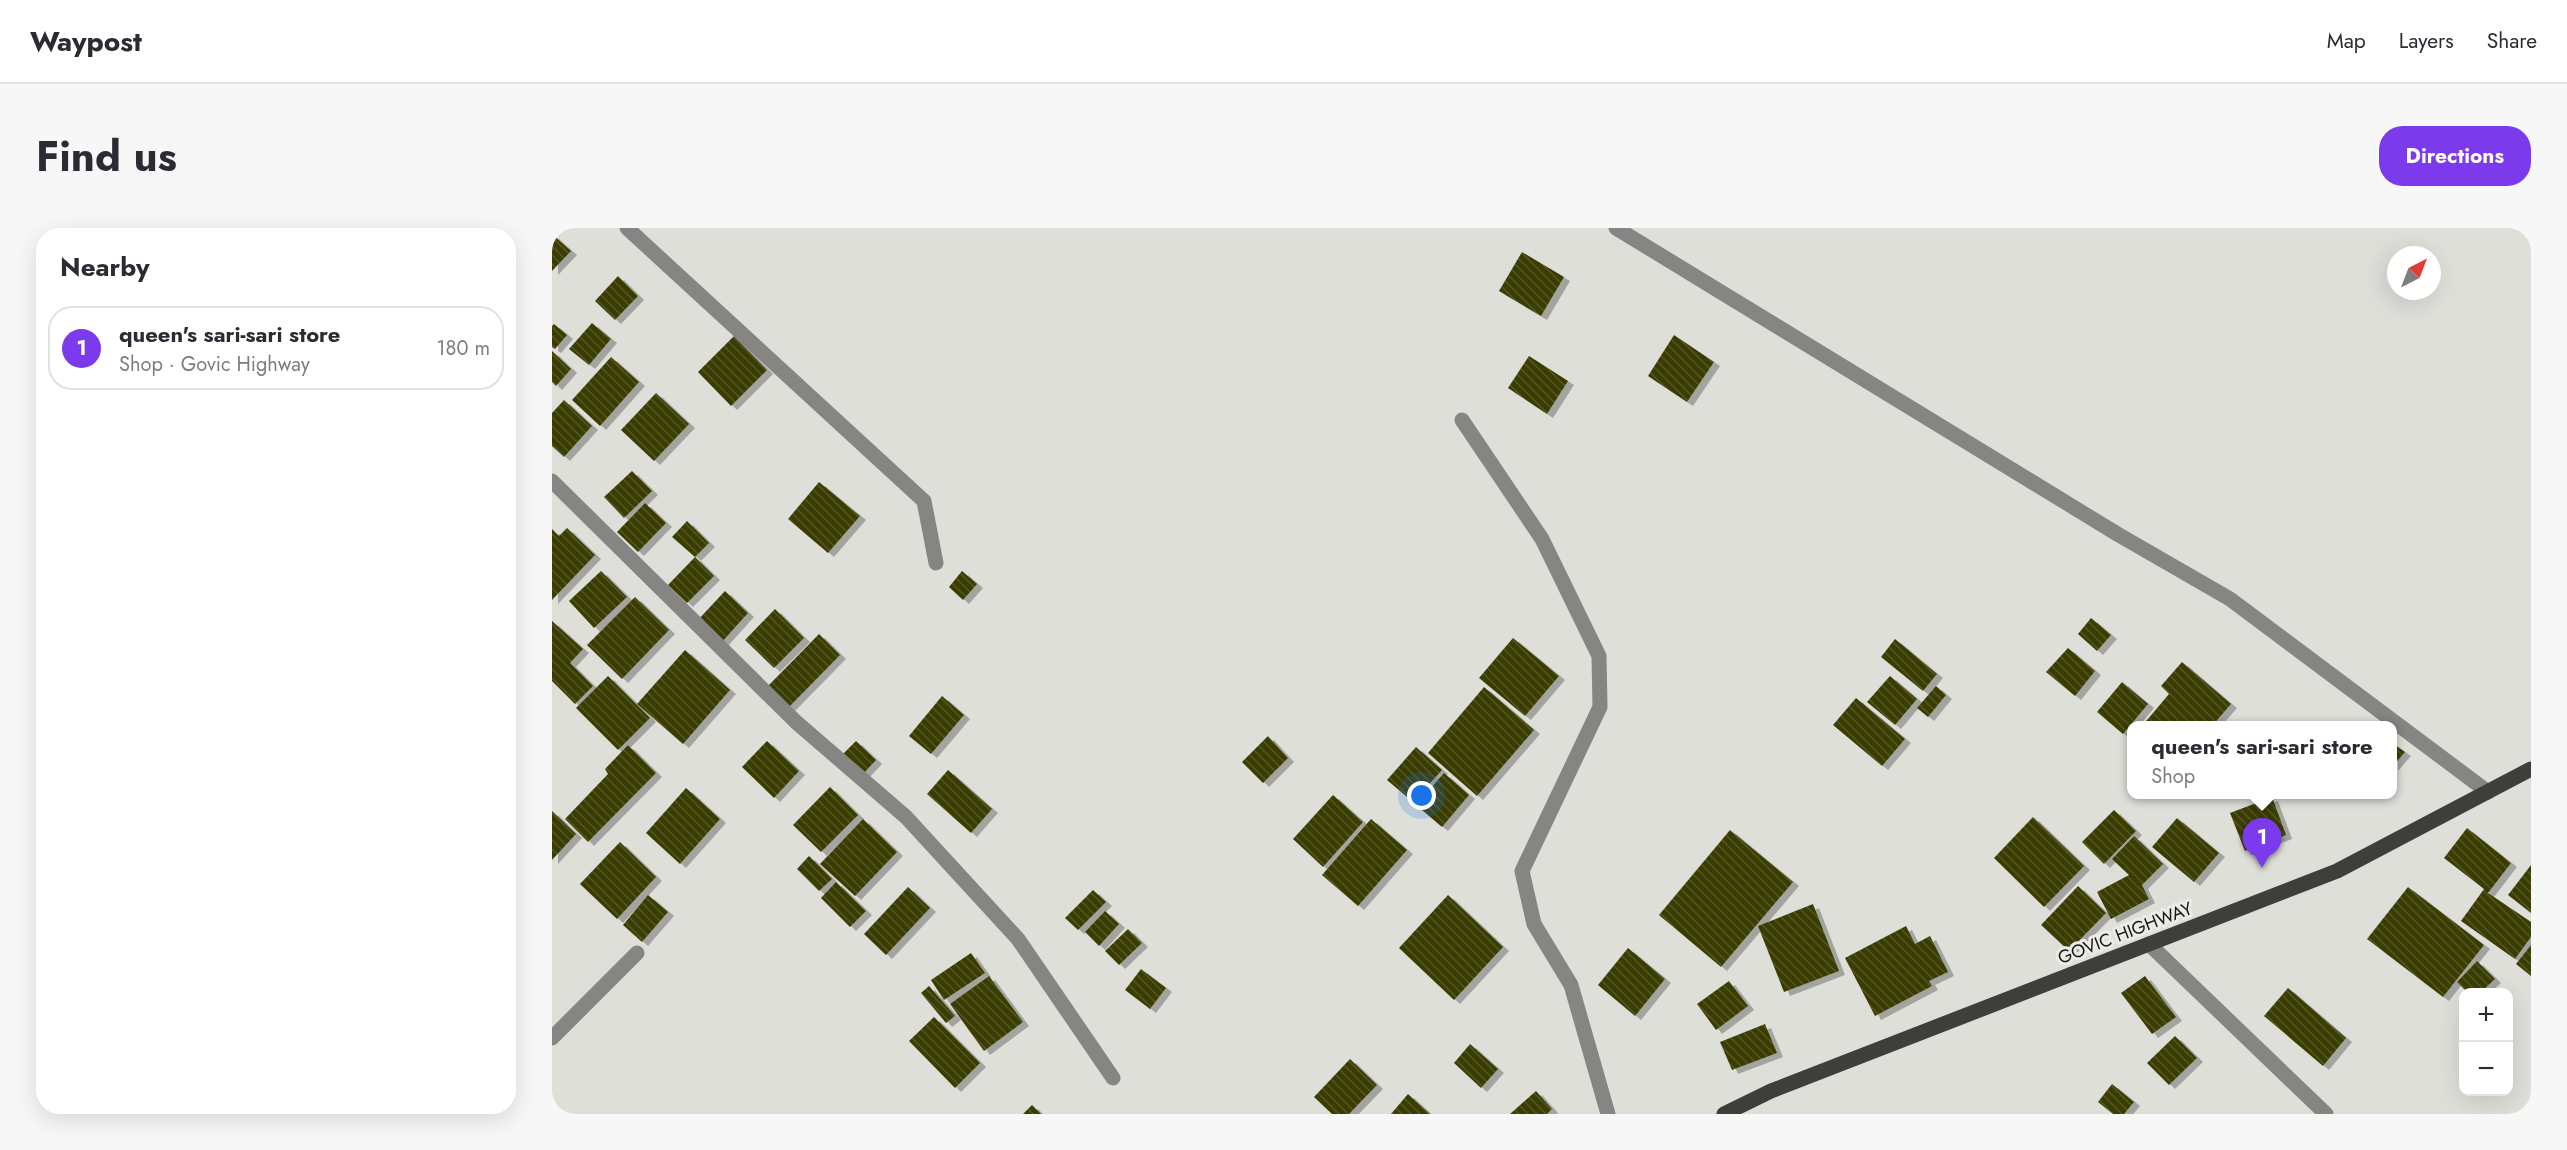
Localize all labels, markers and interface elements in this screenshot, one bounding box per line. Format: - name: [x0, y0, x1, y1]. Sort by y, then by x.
- text: Waypost: [30, 21, 142, 62]
- text: Map: [2327, 26, 2366, 56]
- text: Layers: [2399, 26, 2454, 56]
- text: Share: [2487, 26, 2537, 56]
- text: Find us: [36, 126, 177, 187]
- button: Directions: [2379, 126, 2531, 186]
- north arrow: [2387, 246, 2441, 300]
- text: Nearby: [60, 248, 149, 286]
- text: queen's sari-sari store: [119, 318, 340, 350]
- text: 1: [76, 334, 87, 363]
- text: 180 m: [436, 334, 490, 363]
- text: Shop · Govic Highway: [119, 350, 310, 379]
- popup: [2127, 721, 2397, 799]
- text: queen's sari-sari store: [2151, 730, 2373, 762]
- text: Shop: [2151, 762, 2195, 791]
- your location: [1407, 781, 1436, 810]
- pin: 1: [2242, 818, 2282, 868]
- street label: GOVIC HIGHWAY: [2054, 895, 2197, 971]
- map controls: [2459, 988, 2513, 1096]
- button: +: [2459, 988, 2513, 1042]
- button: −: [2459, 1042, 2513, 1096]

